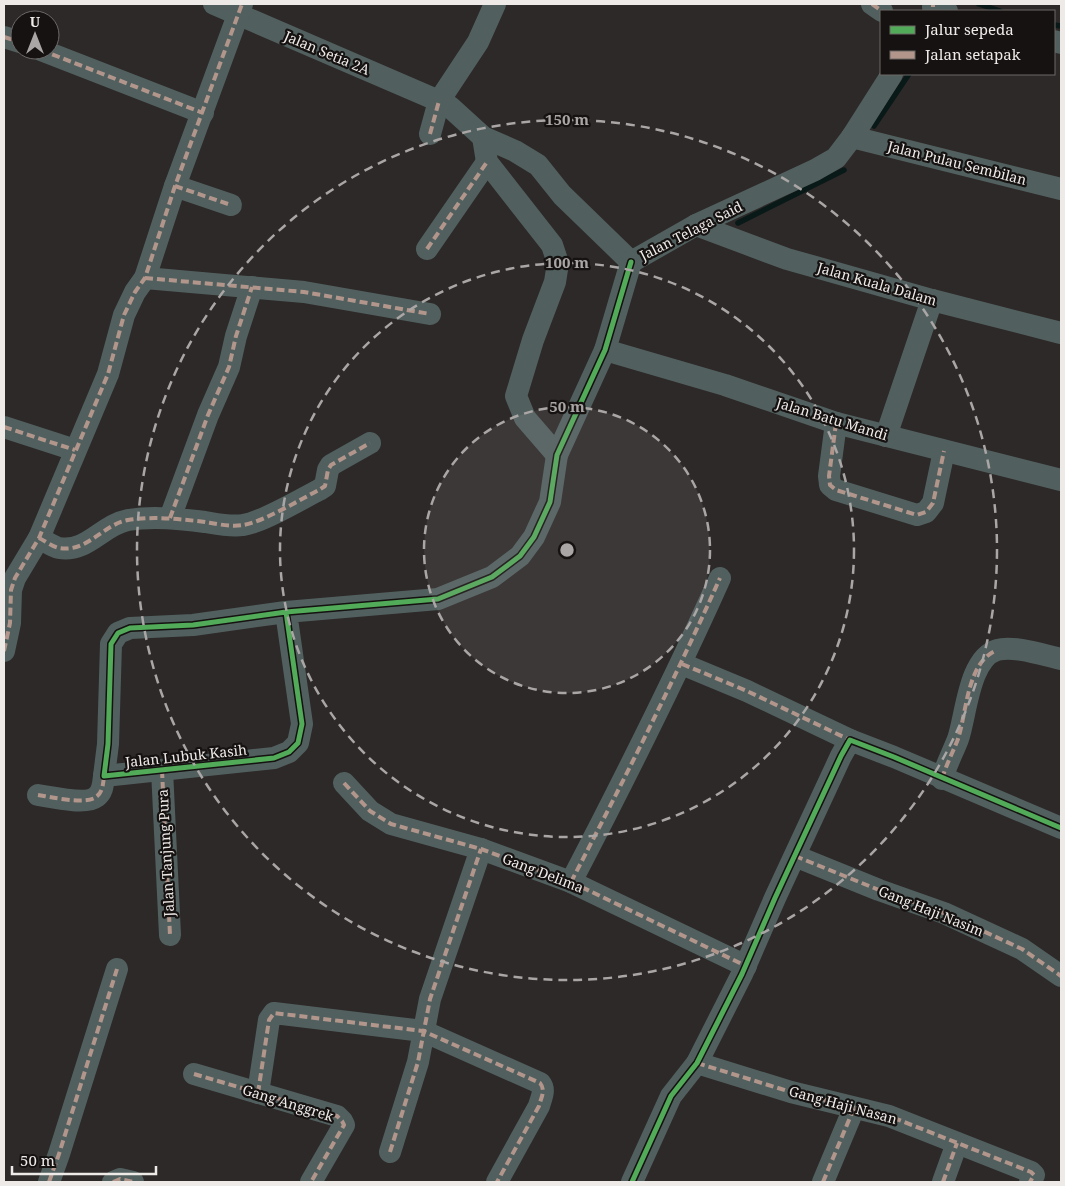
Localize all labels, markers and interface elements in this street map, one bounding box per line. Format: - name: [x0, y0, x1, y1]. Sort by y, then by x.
- north arrow: [10, 10, 60, 60]
- legend: [880, 10, 1055, 75]
- text: U: [30, 12, 41, 31]
- text: Jalur sepeda: [924, 19, 1014, 39]
- street label: Jalan Setia 2A: [280, 26, 373, 79]
- text: Jalan setapak: [924, 44, 1021, 64]
- text: 150 m: [545, 109, 589, 129]
- street label: Jalan Pulau Sembilan: [885, 136, 1029, 189]
- street label: Jalan Telaga Said: [635, 196, 746, 265]
- text: 100 m: [545, 252, 589, 272]
- street label: Jalan Kuala Dalam: [814, 257, 939, 310]
- street label: Jalan Batu Mandi: [773, 392, 891, 445]
- text: 50 m: [549, 396, 585, 416]
- centre of rings: [558, 541, 576, 559]
- street label: Jalan Lubuk Kasih: [123, 740, 248, 771]
- street label: Jalan Tanjung Pura: [153, 789, 178, 918]
- street label: Gang Delima: [500, 848, 587, 897]
- street label: Gang Haji Nasim: [876, 881, 987, 940]
- street label: Gang Anggrek: [240, 1080, 337, 1126]
- street label: Gang Haji Nasan: [787, 1081, 899, 1128]
- scale bar: [12, 1144, 156, 1176]
- text: 50 m: [20, 1150, 55, 1170]

